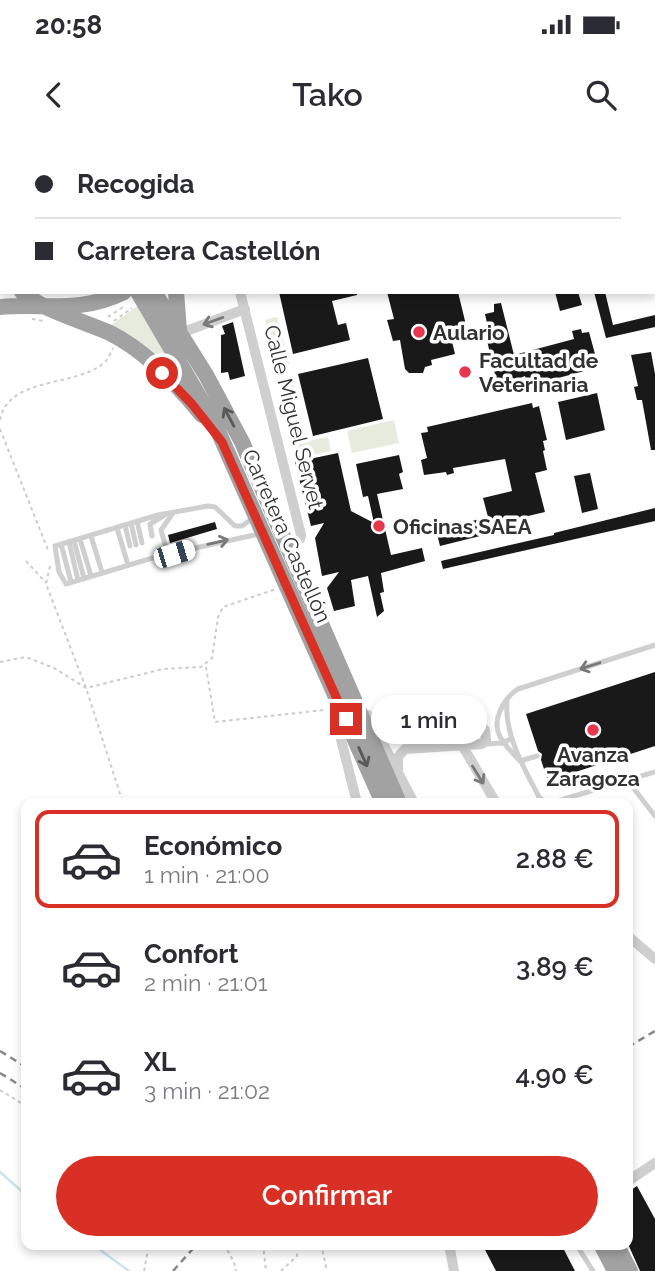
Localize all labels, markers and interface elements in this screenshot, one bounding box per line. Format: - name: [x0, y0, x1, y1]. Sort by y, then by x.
- text: 20:58: [35, 10, 102, 40]
- icon: back: [35, 76, 73, 114]
- text: Tako: [292, 76, 363, 113]
- icon: search: [582, 76, 620, 114]
- text: Recogida: [77, 169, 195, 199]
- text: Carretera Castellón: [77, 236, 321, 266]
- one-way arrow: [202, 316, 224, 328]
- place label: Aulario: [433, 320, 505, 345]
- street label: Calle Miguel Servet: [259, 322, 329, 512]
- marker: Aulario: [411, 324, 427, 340]
- place label: Facultad de Veterinaria: [479, 348, 599, 397]
- route start: [146, 357, 178, 389]
- marker: Facultad de Veterinaria: [457, 364, 473, 380]
- one-way arrow: [221, 407, 235, 428]
- street label: Carretera Castellón: [238, 445, 336, 627]
- place label: Oficinas SAEA: [393, 514, 532, 539]
- marker: Oficinas SAEA: [371, 518, 387, 534]
- one-way arrow: [206, 534, 229, 548]
- car: [151, 538, 198, 570]
- one-way arrow: [579, 660, 601, 673]
- callout: 1 min: [370, 694, 486, 744]
- route end: [330, 703, 362, 735]
- text: 1 min: [400, 706, 458, 733]
- marker: Avanza Zaragoza: [585, 722, 601, 738]
- place label: Avanza Zaragoza: [546, 742, 640, 791]
- one-way arrow: [357, 746, 370, 768]
- one-way arrow: [471, 764, 485, 784]
- icon: car: [60, 828, 123, 891]
- text: Económico: [144, 831, 282, 861]
- text: 2.88 €: [516, 844, 594, 874]
- text: 1 min · 21:00: [144, 861, 270, 888]
- icon: car: [60, 936, 123, 999]
- text: Confort: [144, 939, 238, 969]
- text: 3.89 €: [516, 952, 594, 982]
- text: 2 min · 21:01: [144, 969, 268, 996]
- icon: car: [60, 1044, 123, 1107]
- text: XL: [144, 1047, 176, 1077]
- text: 4.90 €: [515, 1060, 594, 1090]
- text: 3 min · 21:02: [144, 1077, 270, 1104]
- button: Confirmar: [56, 1156, 598, 1236]

